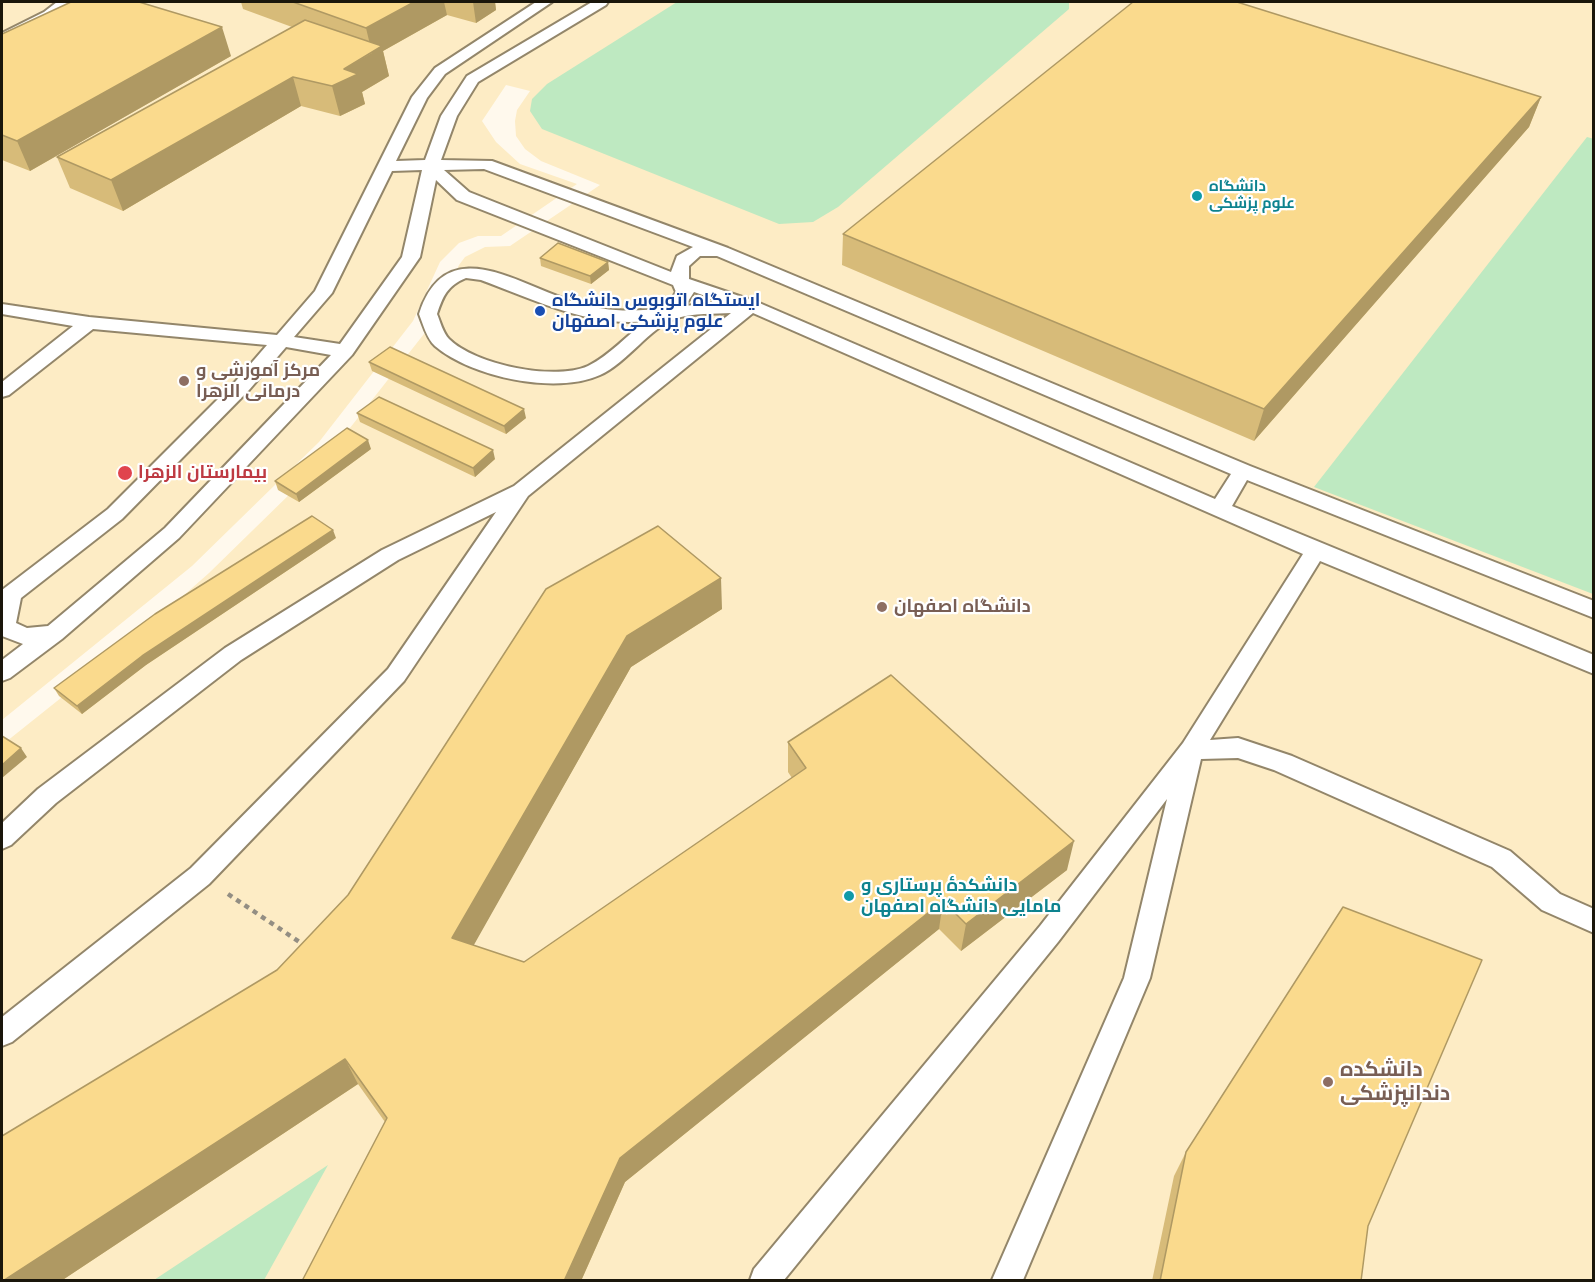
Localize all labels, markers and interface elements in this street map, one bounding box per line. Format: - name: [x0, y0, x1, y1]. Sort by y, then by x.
- place label: دانشگاه علوم پزشکی: [1209, 178, 1295, 213]
- marker: دانشگاه علوم پزشکی: [1190, 189, 1204, 203]
- place label: ایستگاه اتوبوس دانشگاه علوم پزشکی اصفهان: [552, 290, 760, 332]
- marker: ایستگاه اتوبوس دانشگاه علوم پزشکی اصفهان: [533, 304, 547, 318]
- place label: مرکز آموزشی و درمانی الزهرا: [196, 360, 320, 403]
- marker: مرکز آموزشی و درمانی الزهرا: [177, 374, 191, 388]
- place label: بیمارستان الزهرا: [138, 462, 267, 484]
- marker: بیمارستان الزهرا: [116, 464, 134, 482]
- place label: دانشگاه اصفهان: [894, 596, 1031, 618]
- marker: دانشگاه اصفهان: [875, 600, 889, 614]
- place label: دانشکدهٔ پرستاری و مامایی دانشگاه اصفهان: [861, 875, 1062, 918]
- marker: دانشکدهٔ پرستاری و مامایی دانشگاه اصفهان: [842, 889, 856, 903]
- place label: دانشکده دندانپزشکی: [1340, 1057, 1450, 1107]
- marker: دانشکده دندانپزشکی: [1321, 1075, 1335, 1089]

